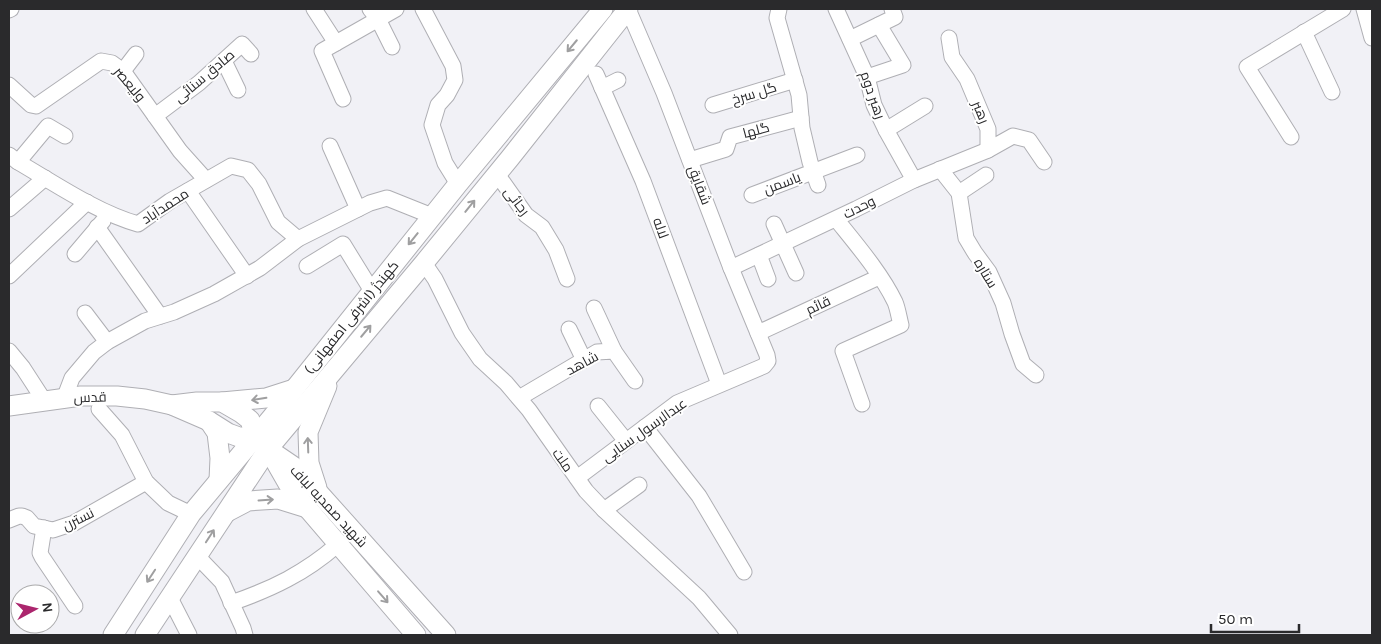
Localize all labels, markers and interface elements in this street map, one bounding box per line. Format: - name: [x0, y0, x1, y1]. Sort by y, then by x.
- one-way arrow: [567, 40, 578, 53]
- street label: صادق سنائی: [171, 46, 238, 107]
- street label: ولیعصر: [110, 63, 149, 105]
- street label: رهبر دوم: [855, 69, 889, 122]
- street label: گل سرخ: [730, 79, 779, 108]
- street label: رهبر: [968, 97, 993, 126]
- street label: گلها: [741, 119, 771, 142]
- street label: شقایق: [684, 163, 715, 207]
- street label: یاسمن: [761, 169, 804, 198]
- street label: رجائی: [500, 184, 533, 219]
- street label: محمدآباد: [139, 185, 192, 228]
- street label: وحدت: [840, 192, 878, 223]
- one-way arrow: [465, 200, 476, 213]
- street label: لاله: [649, 215, 672, 241]
- one-way arrow: [408, 232, 419, 245]
- street label: ستاره: [970, 255, 1001, 291]
- street label: کهندژ (اشرفی اصفهانی): [300, 257, 402, 377]
- street label: قائم: [803, 292, 834, 319]
- one-way arrow: [361, 324, 372, 337]
- street label: شاهد: [563, 348, 601, 379]
- street label: قدس: [73, 388, 107, 407]
- one-way arrow: [251, 394, 267, 404]
- street label: عبدالرسول سنایی: [598, 395, 690, 466]
- one-way arrow: [303, 437, 313, 453]
- street label: ملت: [549, 445, 577, 475]
- street label: شهید صمدیه لباف: [286, 462, 371, 551]
- one-way arrow: [258, 496, 274, 505]
- street label: نسترن: [59, 504, 97, 534]
- one-way arrow: [205, 529, 215, 543]
- one-way arrow: [145, 569, 155, 583]
- north arrow: [10, 584, 60, 634]
- one-way arrow: [377, 591, 389, 604]
- text: N: [38, 601, 56, 613]
- scale bar: [1211, 602, 1298, 634]
- text: 50 m: [1218, 610, 1253, 628]

